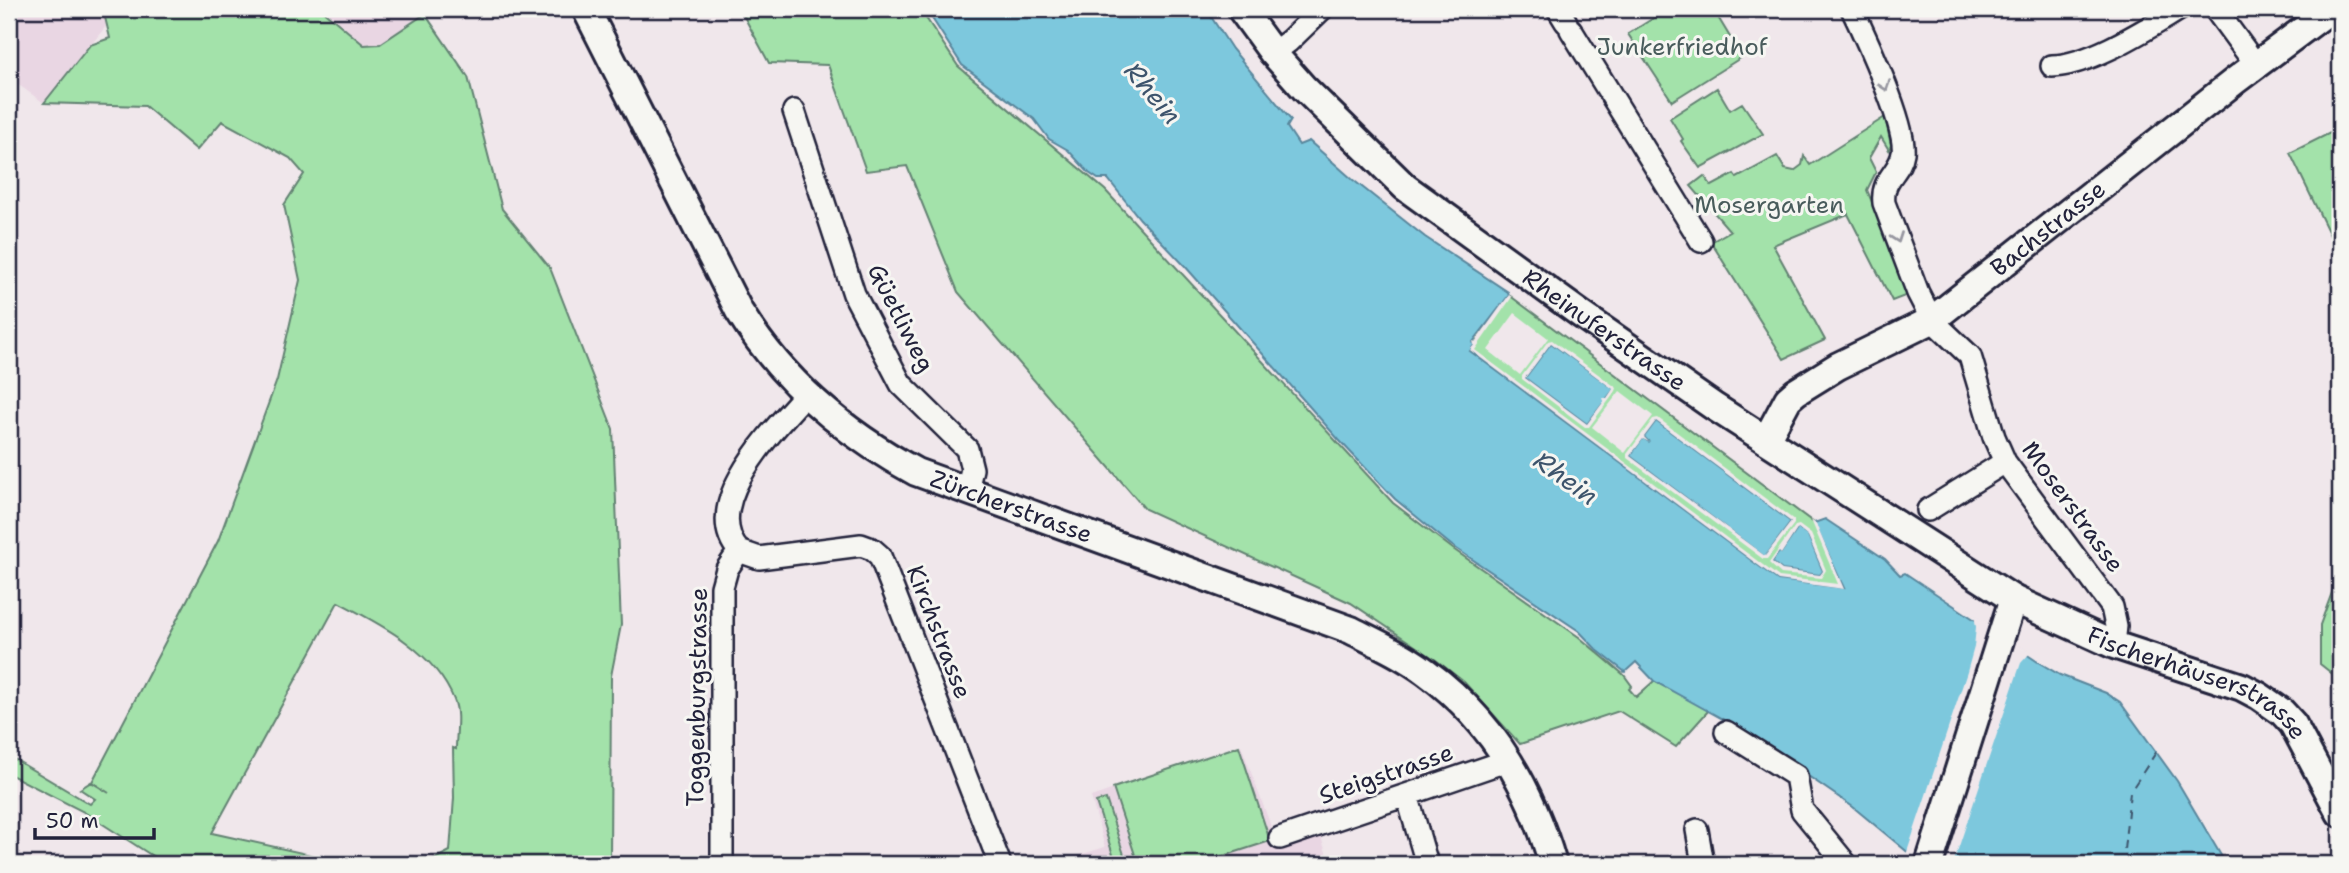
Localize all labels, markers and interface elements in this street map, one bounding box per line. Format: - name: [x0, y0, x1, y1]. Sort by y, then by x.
- park label: Junkerfriedhof: [1597, 31, 1769, 63]
- water label: Rhein: [1117, 54, 1190, 131]
- one-way arrow: [1877, 79, 1891, 91]
- street label: Bachstrasse: [1984, 173, 2112, 284]
- park label: Mosergarten: [1694, 189, 1844, 221]
- one-way arrow: [1889, 231, 1903, 243]
- street label: Güetliweg: [860, 258, 942, 378]
- street label: Rheinuferstrasse: [1516, 261, 1693, 399]
- street label: Moserstrasse: [2015, 435, 2131, 579]
- water label: Rhein: [1527, 442, 1606, 513]
- street label: Zürcherstrasse: [926, 463, 1097, 551]
- street label: Kirchstrasse: [899, 561, 979, 703]
- street label: Toggenburgstrasse: [679, 587, 715, 807]
- street label: Fischerhäuserstrasse: [2082, 619, 2314, 745]
- street label: Steigstrasse: [1315, 736, 1457, 812]
- scale bar: [35, 796, 154, 840]
- text: 50 m: [46, 807, 99, 835]

